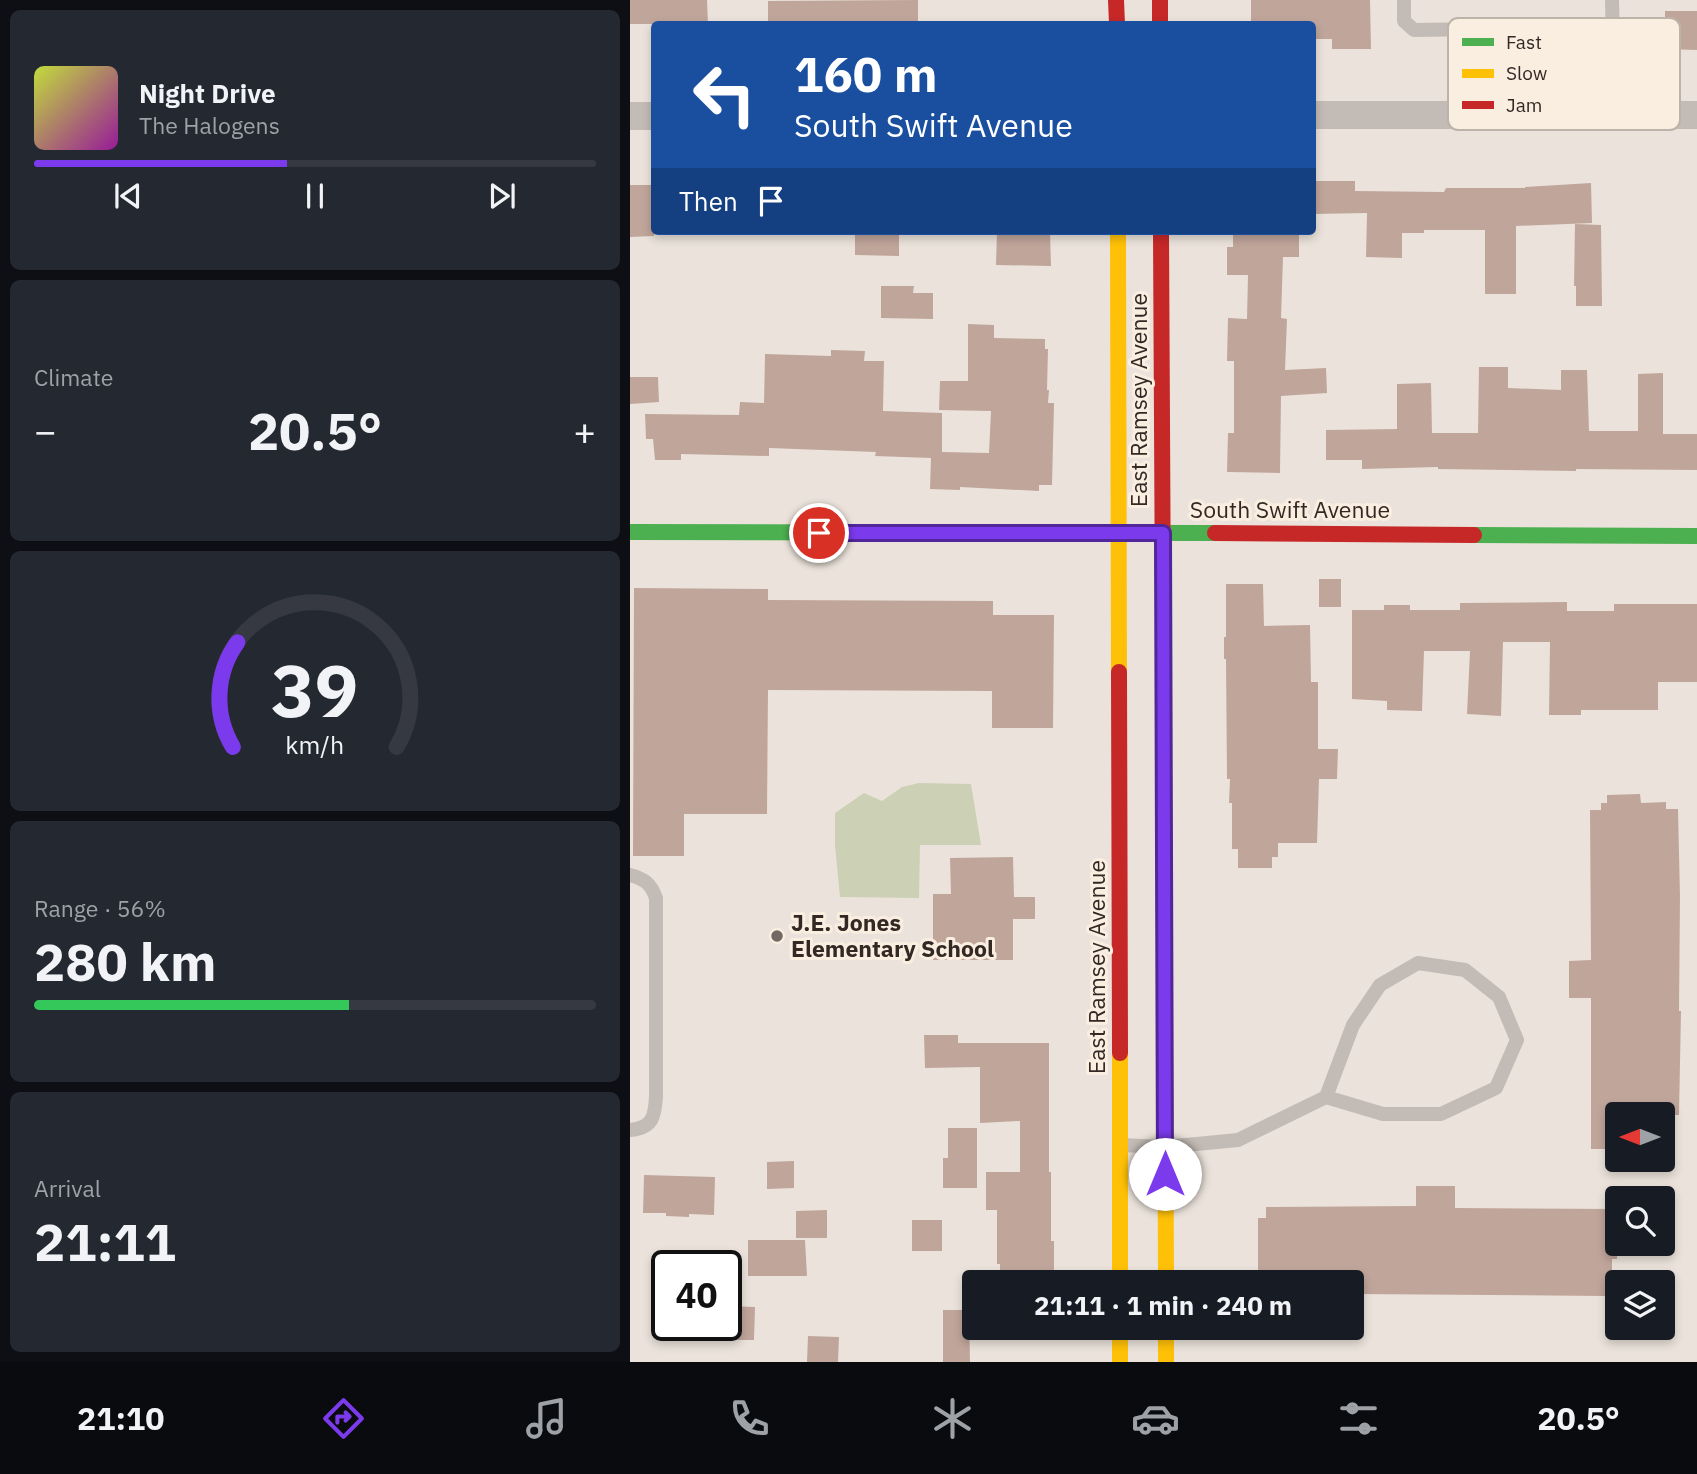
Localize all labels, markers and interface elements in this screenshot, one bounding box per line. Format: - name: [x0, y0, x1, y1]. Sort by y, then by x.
- legend: [1448, 18, 1680, 130]
- text: Fast: [1506, 30, 1542, 54]
- text: 160 m: [794, 42, 938, 105]
- icon: left: [679, 49, 770, 140]
- text: Slow: [1506, 61, 1547, 85]
- text: Night Drive: [139, 76, 276, 110]
- text: Jam: [1506, 93, 1542, 117]
- text: South Swift Avenue: [794, 104, 1073, 146]
- text: The Halogens: [139, 110, 280, 140]
- icon: previous: [109, 177, 147, 215]
- icon: pause: [296, 177, 334, 215]
- icon: next: [483, 177, 521, 215]
- icon: arrive: [752, 182, 790, 220]
- text: Then: [679, 184, 738, 218]
- street label: East Ramsey Avenue: [1123, 293, 1153, 507]
- text: Climate: [34, 362, 113, 392]
- text: 20.5°: [248, 397, 382, 464]
- text: −: [34, 406, 57, 455]
- text: +: [573, 406, 596, 455]
- street label: South Swift Avenue: [1190, 494, 1390, 524]
- pin: [789, 503, 849, 563]
- icon: arrive: [800, 514, 838, 552]
- text: 39: [271, 642, 359, 737]
- text: km/h: [286, 728, 344, 761]
- street label: East Ramsey Avenue: [1081, 860, 1111, 1074]
- text: Range · 56%: [34, 893, 166, 923]
- place label: J.E. Jones Elementary School: [791, 907, 994, 963]
- text: 280 km: [34, 928, 216, 995]
- marker: J.E. Jones Elementary School: [769, 928, 785, 944]
- north arrow: [1605, 1102, 1675, 1172]
- map controls: [1605, 1102, 1675, 1340]
- position arrow: [1128, 1137, 1202, 1211]
- text: Arrival: [34, 1173, 101, 1203]
- button: search: [1605, 1186, 1675, 1256]
- text: 21:11: [34, 1208, 176, 1275]
- speed limit sign: 40: [651, 1250, 742, 1341]
- button: layers: [1605, 1270, 1675, 1340]
- text: 21:11 · 1 min · 240 m: [1034, 1288, 1292, 1322]
- icon: directions: [319, 1394, 368, 1443]
- icon: music: [522, 1394, 571, 1443]
- icon: phone: [725, 1394, 774, 1443]
- icon: climate: [928, 1394, 977, 1443]
- icon: car: [1131, 1394, 1180, 1443]
- icon: filters: [1334, 1394, 1383, 1443]
- text: 21:10: [77, 1397, 164, 1439]
- text: 20.5°: [1537, 1397, 1620, 1439]

